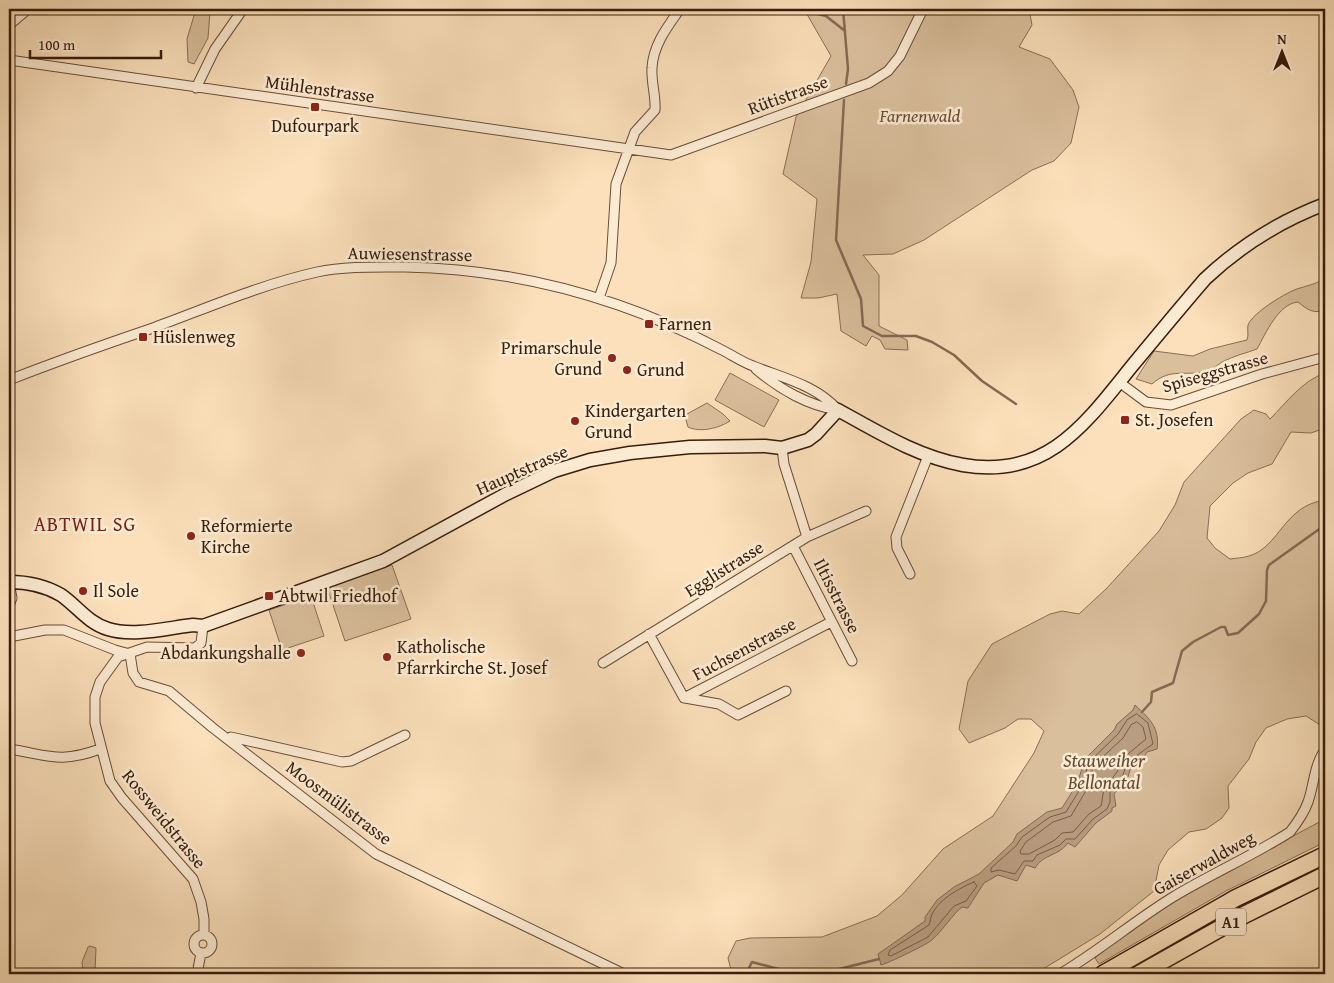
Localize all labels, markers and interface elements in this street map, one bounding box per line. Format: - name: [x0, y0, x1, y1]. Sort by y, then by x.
- scale bar: [30, 28, 161, 60]
- north arrow: [1256, 28, 1306, 78]
- text: N: [1277, 29, 1287, 49]
- text: 100 m: [38, 34, 76, 55]
- street label: Mühlenstrasse: [264, 67, 377, 110]
- street label: Rütistrasse: [744, 68, 832, 121]
- marker: Dufourpark: [309, 101, 321, 113]
- park label: Farnenwald: [879, 102, 961, 129]
- place label: Dufourpark: [271, 112, 360, 139]
- street label: Auwiesenstrasse: [347, 239, 473, 268]
- place label: Farnen: [659, 310, 712, 337]
- marker: Farnen: [643, 318, 655, 330]
- place label: Hüslenweg: [153, 323, 235, 350]
- marker: Hüslenweg: [137, 331, 149, 343]
- place label: Primarschule Grund: [501, 334, 602, 382]
- street label: Spiseggstrasse: [1159, 344, 1271, 400]
- marker: Primarschule Grund: [606, 352, 618, 364]
- place label: Grund: [637, 356, 685, 383]
- marker: Grund: [621, 364, 633, 376]
- place label: Kindergarten Grund: [585, 397, 686, 445]
- place label: St. Josefen: [1135, 406, 1213, 433]
- marker: St. Josefen: [1119, 414, 1131, 426]
- marker: Kindergarten Grund: [569, 415, 581, 427]
- street label: Hauptstrasse: [471, 437, 572, 502]
- district label: ABTWIL SG: [34, 509, 136, 538]
- place label: Reformierte Kirche: [201, 512, 293, 560]
- marker: Reformierte Kirche: [185, 530, 197, 542]
- street label: Egglistrasse: [679, 534, 769, 604]
- street label: Iltisstrasse: [807, 553, 868, 638]
- place label: Il Sole: [93, 577, 139, 604]
- place label: Abtwil Friedhof: [279, 582, 399, 609]
- marker: Il Sole: [77, 585, 89, 597]
- marker: Abtwil Friedhof: [263, 590, 275, 602]
- street label: Fuchsenstrasse: [687, 610, 800, 687]
- place label: Katholische Pfarrkirche St. Josef: [397, 633, 549, 681]
- place label: Abdankungshalle: [160, 639, 291, 666]
- marker: Abdankungshalle: [295, 647, 307, 659]
- marker: Katholische Pfarrkirche St. Josef: [381, 651, 393, 663]
- water label: Stauweiher Bellonatal: [1063, 746, 1146, 796]
- street label: Moosmülistrasse: [281, 754, 398, 852]
- street label: Rossweidstrasse: [116, 763, 213, 874]
- street label: Gaiserwaldweg: [1148, 823, 1260, 902]
- road number: A1: [1216, 909, 1246, 936]

